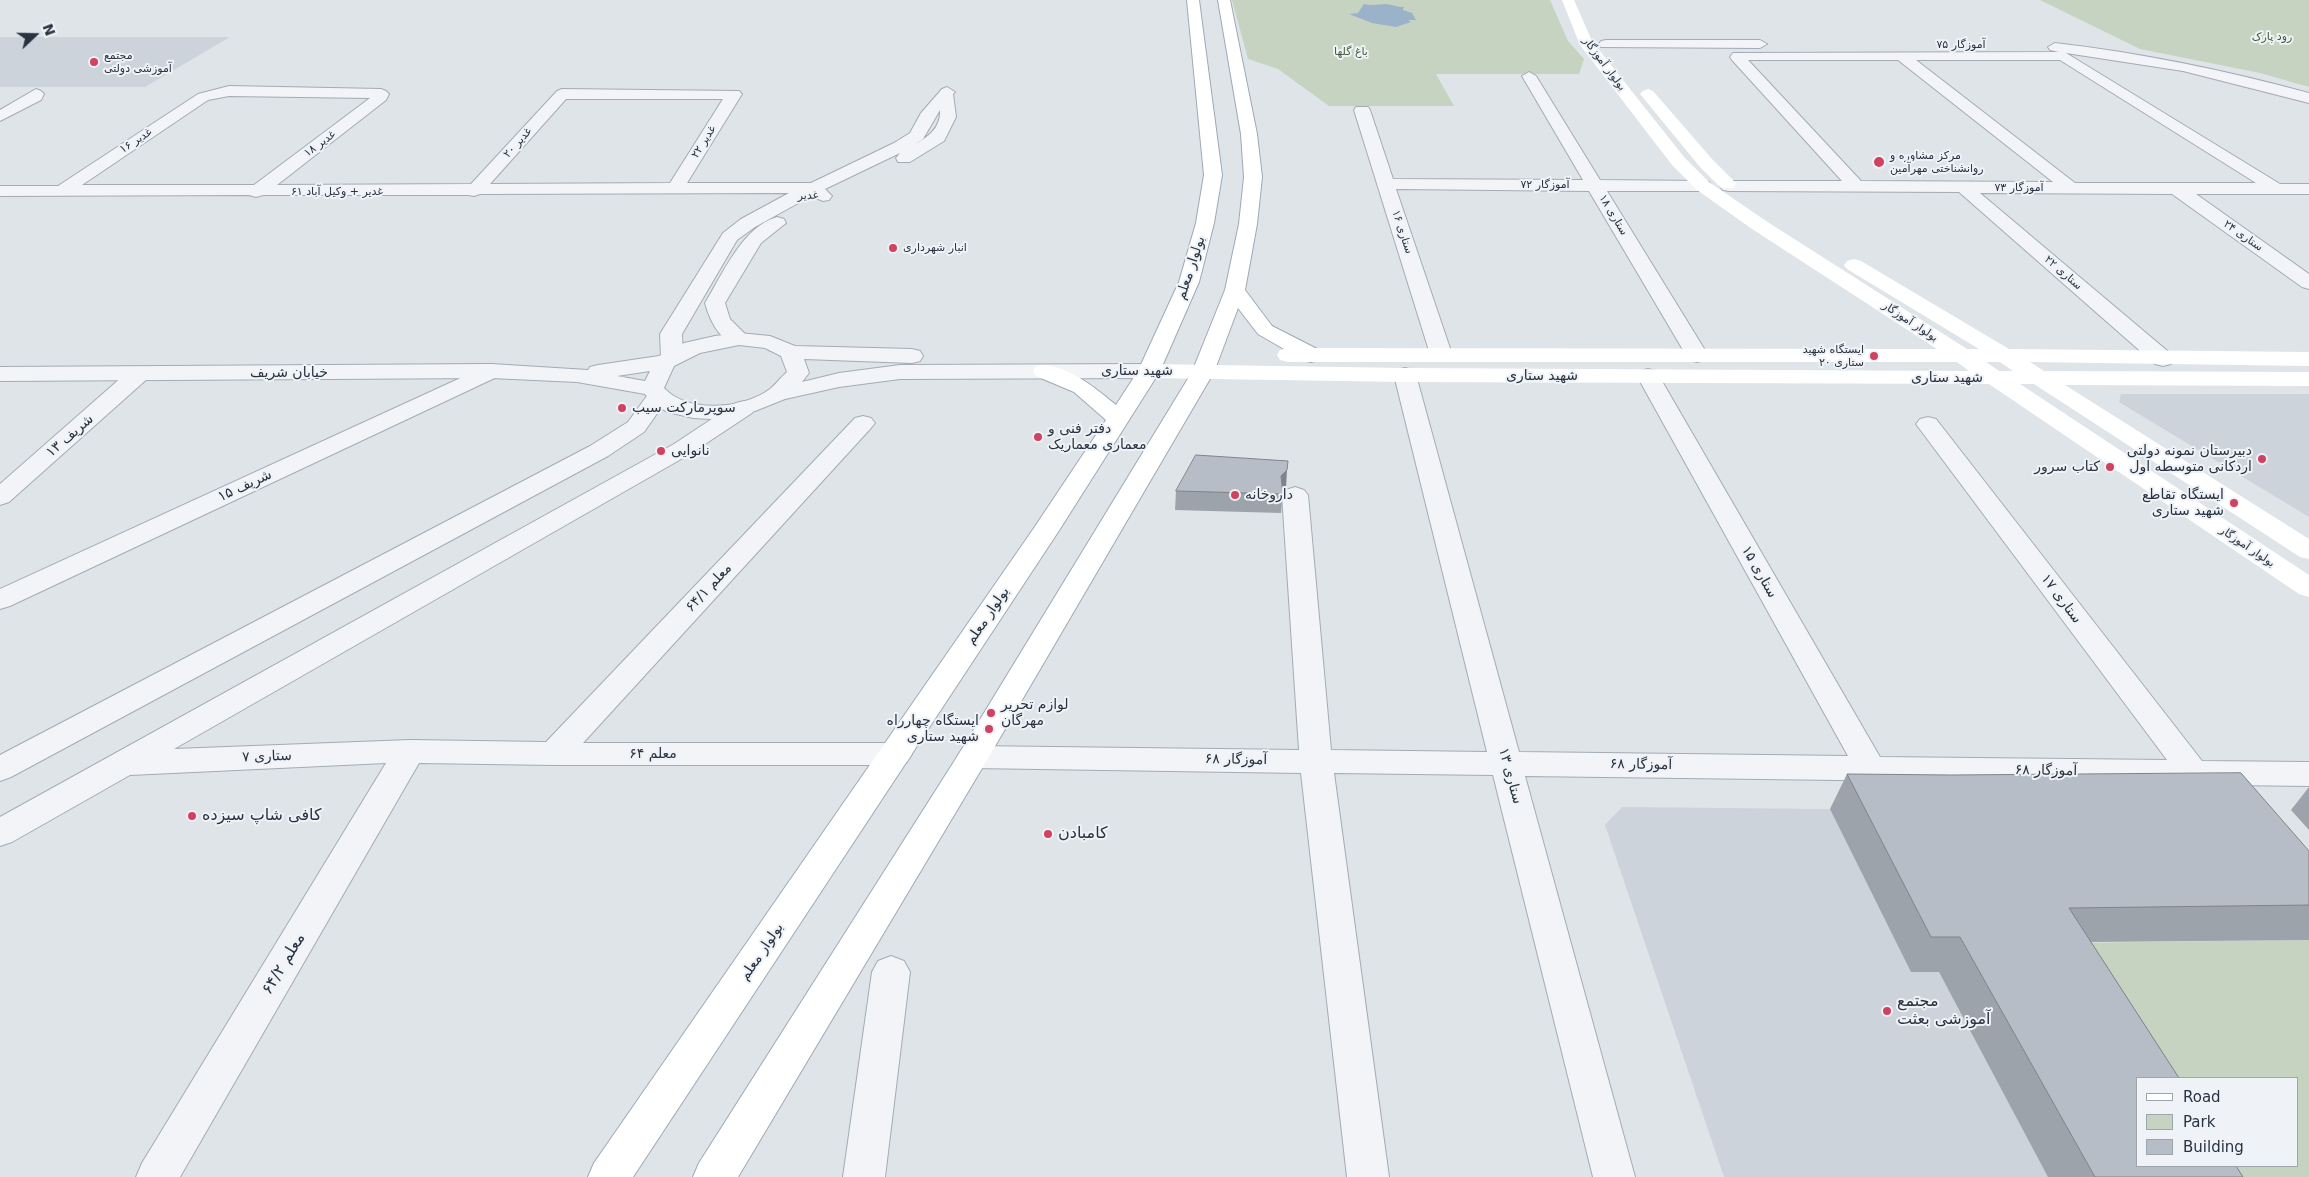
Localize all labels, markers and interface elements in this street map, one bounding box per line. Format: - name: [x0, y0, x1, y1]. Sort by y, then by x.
- north arrow: [10, 10, 60, 60]
- text: N: [39, 21, 59, 38]
- park label: رود پارک: [2252, 30, 2292, 44]
- street label: بولوار آموزگار: [1580, 35, 1628, 93]
- street label: آموزگار ۷۵: [1936, 38, 1986, 52]
- park label: باغ گلها: [1334, 45, 1368, 59]
- place label: مجتمع آموزشی دولتی: [104, 49, 172, 75]
- marker: مجتمع آموزشی دولتی: [88, 56, 100, 68]
- street label: غدیر ۲۲: [689, 123, 719, 161]
- street label: غدیر ۲۰: [501, 125, 535, 161]
- street label: غدیر ۱۶: [117, 126, 155, 156]
- street label: غدیر ۱۸: [302, 128, 338, 160]
- place label: مرکز مشاوره و روانشناختی مهرآمین: [1890, 149, 1984, 175]
- marker: مرکز مشاوره و روانشناختی مهرآمین: [1872, 155, 1886, 169]
- street label: ۷۲ آموزگار: [1520, 178, 1570, 192]
- street label: ۷۳ آموزگار: [1994, 181, 2044, 195]
- street label: غدیر + وکیل آباد ۶۱: [291, 185, 383, 199]
- street label: غدیر: [797, 189, 819, 203]
- street label: ستاری ۱۸: [1596, 192, 1630, 238]
- street label: ستاری ۱۶: [1389, 209, 1415, 255]
- street label: ستاری ۲۴: [2221, 218, 2265, 254]
- street label: بولوار معلم: [1173, 234, 1209, 302]
- place label: انبار شهرداری: [903, 241, 967, 255]
- marker: انبار شهرداری: [887, 242, 899, 254]
- street label: ستاری ۲۲: [2042, 253, 2084, 293]
- street label: بولوار آموزگار: [1880, 299, 1940, 345]
- place label: ایستگاه شهید ستاری ۲۰: [1803, 343, 1864, 369]
- marker: ایستگاه شهید ستاری ۲۰: [1868, 350, 1880, 362]
- street label: شهید ستاری: [1101, 363, 1173, 379]
- street label: خیابان شریف: [250, 365, 328, 381]
- street label: شهید ستاری: [1506, 368, 1578, 384]
- street label: شهید ستاری: [1911, 370, 1983, 386]
- place label: سوپرمارکت سیب: [632, 400, 736, 416]
- marker: سوپرمارکت سیب: [616, 402, 628, 414]
- street label: شریف ۱۳: [43, 411, 97, 461]
- place label: دفتر فنی و معماری معماریک: [1048, 421, 1147, 454]
- marker: دفتر فنی و معماری معماریک: [1032, 431, 1044, 443]
- place label: نانوایی: [671, 443, 710, 459]
- place label: دبیرستان نمونه دولتی اردکانی متوسطه اول: [2127, 443, 2252, 476]
- marker: نانوایی: [655, 445, 667, 457]
- marker: دبیرستان نمونه دولتی اردکانی متوسطه اول: [2256, 453, 2268, 465]
- place label: کتاب سرور: [2034, 459, 2100, 475]
- marker: کتاب سرور: [2104, 461, 2116, 473]
- street label: شریف ۱۵: [215, 466, 275, 506]
- place label: داروخانه: [1245, 487, 1293, 503]
- place label: ایستگاه تقاطع شهید ستاری: [2142, 487, 2224, 520]
- marker: داروخانه: [1229, 489, 1241, 501]
- marker: ایستگاه تقاطع شهید ستاری: [2228, 497, 2240, 509]
- street label: بولوار آموزگار: [2217, 524, 2277, 570]
- street label: ستاری ۱۵: [1737, 543, 1781, 601]
- street label: معلم ۶۴/۱: [682, 560, 736, 616]
- street label: ستاری ۱۷: [2037, 571, 2085, 627]
- street label: بولوار معلم: [963, 584, 1013, 648]
- place label: لوازم تحریر مهرگان: [1001, 697, 1069, 730]
- marker: لوازم تحریر مهرگان: [985, 707, 997, 719]
- place label: ایستگاه چهارراه شهید ستاری: [887, 713, 979, 746]
- marker: ایستگاه چهارراه شهید ستاری: [983, 723, 995, 735]
- street label: معلم ۶۴: [629, 746, 677, 762]
- street label: ستاری ۱۳: [1494, 746, 1526, 806]
- street label: ستاری ۷: [242, 748, 292, 766]
- street label: آموزگار ۶۸: [1205, 751, 1267, 769]
- street label: آموزگار ۶۸: [1610, 756, 1672, 774]
- street label: آموزگار ۶۸: [2015, 762, 2077, 780]
- place label: کافی شاپ سیزده: [202, 806, 322, 826]
- marker: کافی شاپ سیزده: [186, 810, 198, 822]
- place label: کامبادن: [1058, 824, 1108, 844]
- marker: کامبادن: [1042, 828, 1054, 840]
- street label: بولوار معلم: [737, 920, 787, 984]
- street label: معلم ۶۴/۲: [258, 930, 310, 998]
- place label: مجتمع آموزشی بعثت: [1897, 992, 1991, 1030]
- marker: مجتمع آموزشی بعثت: [1881, 1005, 1893, 1017]
- legend: [2136, 1077, 2299, 1167]
- text: Road: [2183, 1088, 2221, 1106]
- text: Park: [2183, 1113, 2215, 1131]
- text: Building: [2183, 1138, 2244, 1156]

